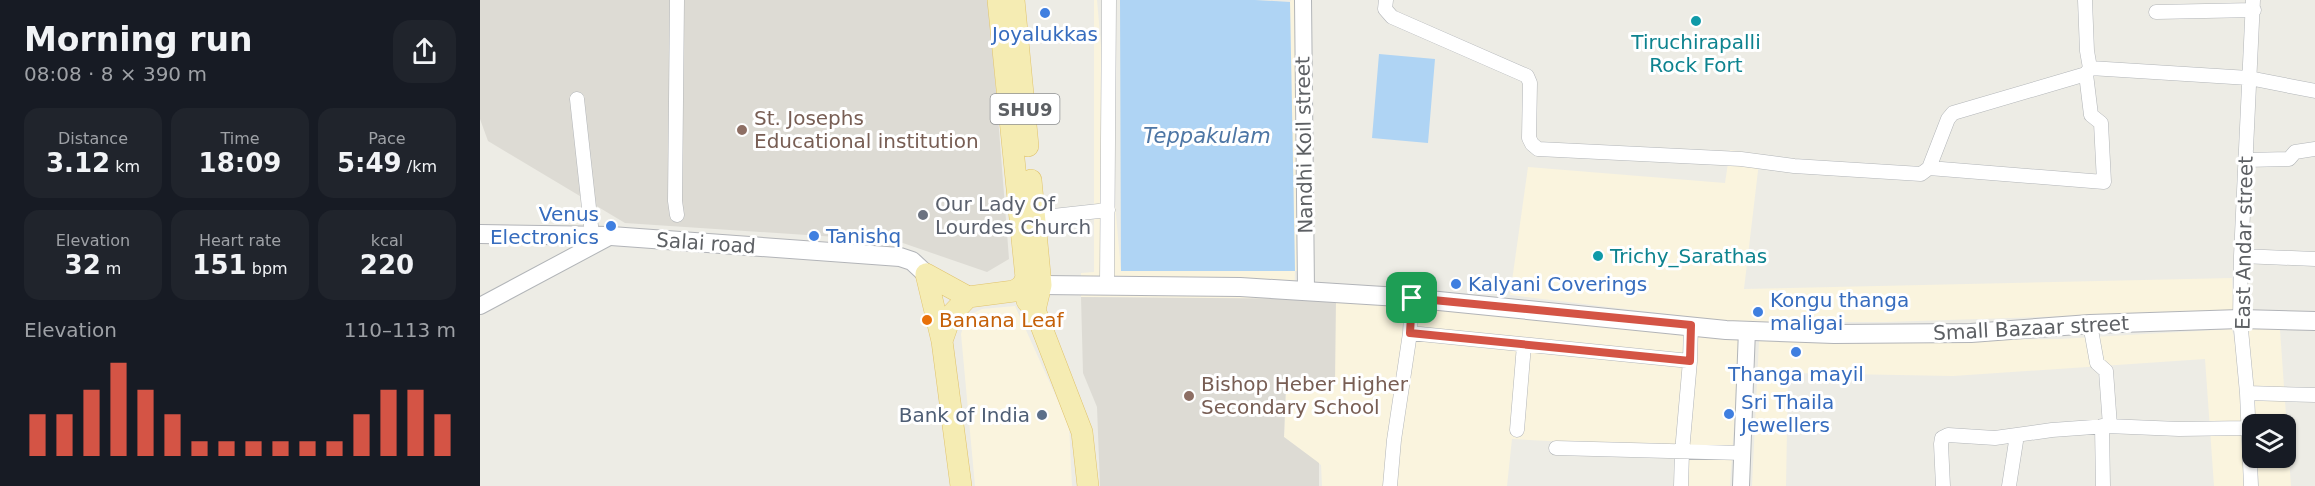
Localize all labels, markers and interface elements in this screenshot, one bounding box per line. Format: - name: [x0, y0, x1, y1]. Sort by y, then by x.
- marker: Joyalukkas: [1038, 6, 1052, 20]
- marker: Tiruchirapalli Rock Fort: [1689, 14, 1703, 28]
- text: Morning run: [24, 20, 252, 59]
- button: share: [393, 20, 456, 83]
- place label: Joyalukkas: [990, 22, 1098, 46]
- place label: Tiruchirapalli Rock Fort: [1630, 30, 1761, 77]
- street label: Nandhi Koil street: [1290, 56, 1318, 234]
- text: 08:08 · 8 × 390 m: [24, 62, 207, 86]
- road number: SHU9: [990, 94, 1060, 124]
- place label: St. Josephs Educational institution: [754, 106, 979, 153]
- marker: St. Josephs Educational institution: [735, 123, 749, 137]
- water label: Teppakulam: [1143, 124, 1271, 148]
- text: Distance: [58, 129, 128, 148]
- text: Time: [220, 129, 260, 148]
- text: Pace: [368, 129, 406, 148]
- text: 3.12: [46, 148, 110, 178]
- text: 18:09: [199, 148, 281, 178]
- text: 5:49: [337, 148, 402, 178]
- street label: East Andar street: [2230, 156, 2258, 330]
- text: km: [110, 157, 140, 176]
- text: /km: [402, 157, 437, 176]
- place label: Our Lady Of Lourdes Church: [935, 192, 1091, 239]
- place label: Venus Electronics: [490, 202, 599, 249]
- marker: Our Lady Of Lourdes Church: [916, 208, 930, 222]
- marker: Venus Electronics: [604, 219, 618, 233]
- place label: Tanishq: [825, 224, 901, 248]
- street label: Salai road: [655, 228, 757, 258]
- marker: Tanishq: [807, 229, 821, 243]
- text: Elevation: [56, 231, 130, 250]
- text: Heart rate: [199, 231, 281, 250]
- text: kcal: [371, 231, 403, 250]
- place label: Trichy_Sarathas: [1609, 244, 1767, 268]
- marker: Trichy_Sarathas: [1591, 249, 1605, 263]
- text: 32: [65, 250, 101, 280]
- text: 151: [192, 250, 247, 280]
- text: 220: [360, 250, 414, 280]
- text: m: [101, 259, 121, 278]
- text: bpm: [247, 259, 288, 278]
- pin: [1386, 272, 1437, 323]
- place label: Kalyani Coverings: [1468, 272, 1647, 296]
- marker: Kalyani Coverings: [1449, 277, 1463, 291]
- icon: arrive: [1395, 281, 1428, 314]
- place label: Kongu thanga maligai: [1770, 288, 1909, 335]
- marker: Kongu thanga maligai: [1751, 305, 1765, 319]
- place label: Banana Leaf: [939, 308, 1065, 332]
- street label: Small Bazaar street: [1933, 311, 2130, 345]
- marker: Banana Leaf: [920, 313, 934, 327]
- text: Elevation: [24, 318, 117, 342]
- text: 110–113 m: [344, 318, 456, 342]
- marker: Thanga mayil: [1789, 345, 1803, 359]
- place label: Thanga mayil: [1727, 362, 1864, 386]
- place label: Bishop Heber Higher Secondary School: [1201, 372, 1409, 419]
- marker: Bishop Heber Higher Secondary School: [1182, 389, 1196, 403]
- place label: Sri Thaila Jewellers: [1739, 390, 1834, 437]
- place label: Bank of India: [899, 403, 1030, 427]
- marker: Sri Thaila Jewellers: [1722, 407, 1736, 421]
- marker: Bank of India: [1035, 408, 1049, 422]
- map controls: [2242, 414, 2296, 468]
- button: layers: [2242, 414, 2296, 468]

